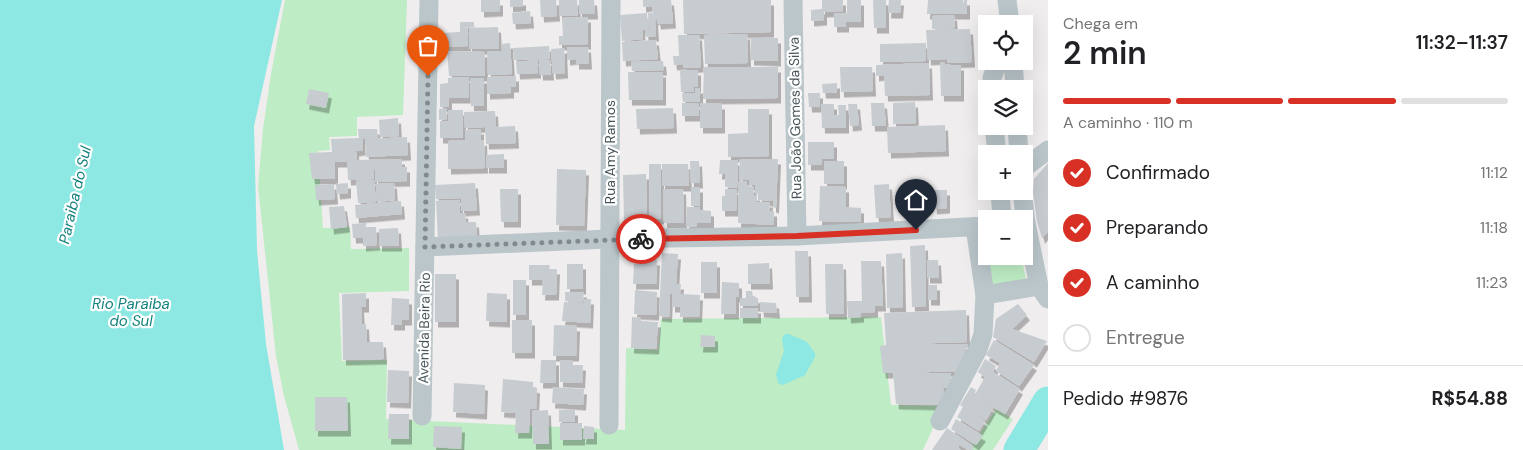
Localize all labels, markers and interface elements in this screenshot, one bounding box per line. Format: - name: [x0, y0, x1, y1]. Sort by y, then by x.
- text: Chega em: [1063, 13, 1138, 34]
- map controls: [978, 15, 1033, 265]
- button: locate: [978, 15, 1033, 70]
- pin: [407, 25, 449, 76]
- text: 11:32–11:37: [1416, 30, 1508, 55]
- icon: bag: [414, 32, 442, 60]
- text: 2 min: [1063, 32, 1147, 74]
- street label: Rua João Gomes da Silva: [785, 37, 805, 199]
- button: layers: [978, 80, 1033, 135]
- street label: Rua Amy Ramos: [601, 100, 619, 204]
- text: A caminho · 110 m: [1063, 112, 1193, 133]
- water label: Paraiba do Sul: [54, 144, 96, 246]
- button: +: [978, 145, 1033, 200]
- icon: check: [1063, 159, 1091, 187]
- text: Confirmado: [1106, 160, 1210, 185]
- text: 11:12: [1481, 162, 1508, 183]
- pin: [895, 179, 937, 230]
- icon: home: [902, 186, 930, 214]
- button: −: [978, 210, 1033, 265]
- courier: [616, 214, 666, 264]
- icon: check: [1063, 214, 1091, 242]
- text: Preparando: [1106, 215, 1208, 240]
- text: 11:18: [1480, 217, 1508, 238]
- icon: bike: [627, 225, 655, 253]
- icon: check: [1063, 269, 1091, 297]
- text: A caminho: [1106, 270, 1199, 295]
- street label: Avenida Beira Rio: [414, 272, 434, 384]
- text: 11:23: [1476, 272, 1508, 293]
- water label: Rio Paraiba do Sul: [92, 294, 170, 331]
- text: Entregue: [1106, 325, 1185, 350]
- text: Pedido #9876: [1063, 386, 1189, 411]
- text: R$54.88: [1432, 386, 1508, 411]

